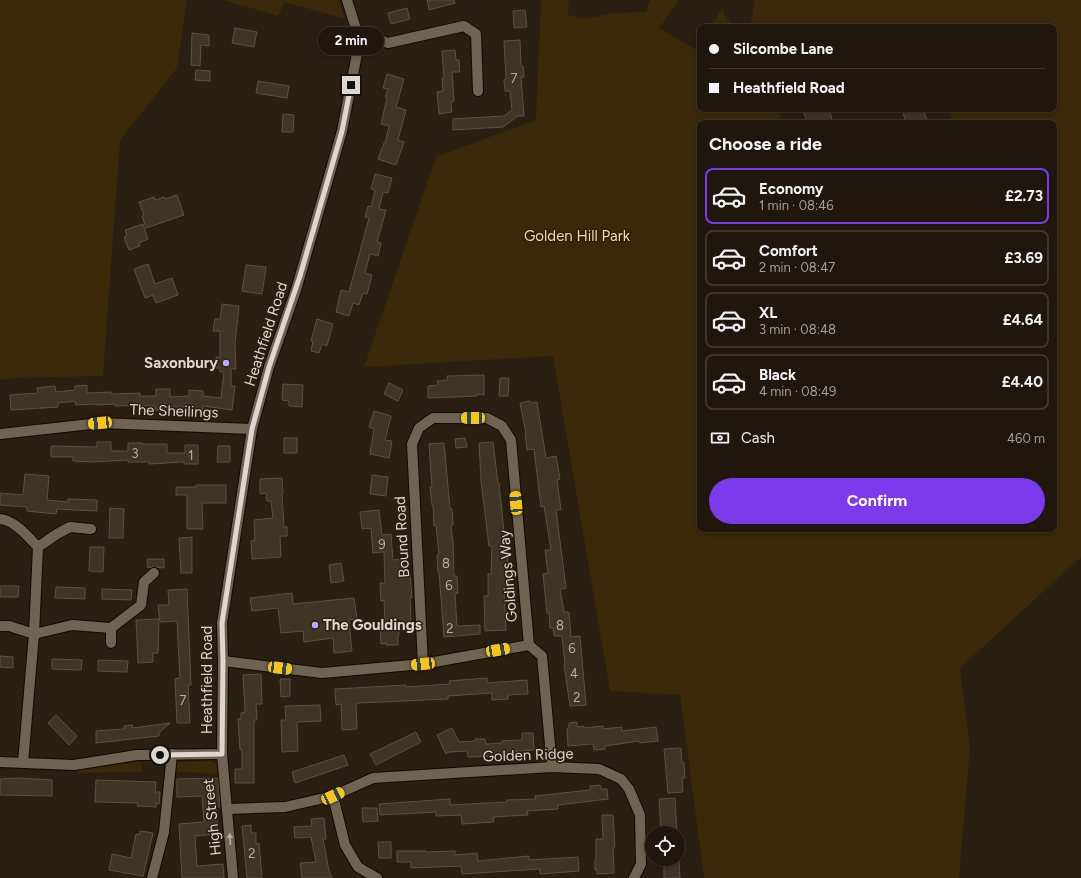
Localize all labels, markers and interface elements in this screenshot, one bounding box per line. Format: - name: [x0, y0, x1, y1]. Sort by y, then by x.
- callout: 2 min: [318, 27, 384, 55]
- text: 2 min: [335, 33, 367, 48]
- text: Silcombe Lane: [733, 40, 833, 58]
- house number: 7: [511, 71, 518, 86]
- route end: [342, 76, 360, 94]
- text: Heathfield Road: [733, 79, 845, 97]
- text: Choose a ride: [709, 133, 822, 155]
- icon: car: [711, 178, 747, 214]
- text: Economy: [759, 180, 824, 198]
- text: £2.73: [1005, 187, 1043, 205]
- text: 1 min · 08:46: [759, 198, 834, 213]
- park label: Golden Hill Park: [524, 227, 631, 245]
- icon: car: [711, 240, 747, 276]
- text: Comfort: [759, 242, 818, 260]
- text: £3.69: [1005, 249, 1043, 267]
- text: 2 min · 08:47: [759, 260, 835, 275]
- street label: Heathfield Road: [241, 280, 291, 388]
- icon: car: [711, 302, 747, 338]
- text: XL: [759, 304, 777, 322]
- text: £4.64: [1003, 311, 1043, 329]
- text: 3 min · 08:48: [759, 322, 836, 337]
- place label: Saxonbury: [144, 354, 218, 372]
- marker: Saxonbury: [221, 358, 231, 368]
- icon: car: [711, 364, 747, 400]
- text: Black: [759, 366, 796, 384]
- text: £4.40: [1002, 373, 1043, 391]
- text: 4 min · 08:49: [759, 384, 836, 399]
- street label: The Sheilings: [129, 400, 219, 422]
- car: [461, 412, 485, 424]
- car: [87, 416, 113, 430]
- icon: cash: [709, 427, 731, 449]
- text: Cash: [741, 429, 775, 447]
- text: 460 m: [1007, 431, 1045, 446]
- house number: 3: [131, 446, 139, 461]
- house number: 1: [188, 448, 194, 463]
- button: Confirm: [709, 478, 1045, 524]
- car: [509, 491, 523, 515]
- street label: Bound Road: [391, 496, 413, 578]
- street label: Goldings Way: [495, 529, 521, 623]
- house number: 9: [378, 537, 386, 552]
- house number: 8: [442, 556, 450, 571]
- house number: 6: [445, 578, 453, 593]
- place label: The Gouldings: [323, 616, 422, 634]
- house number: 8: [556, 618, 564, 633]
- marker: The Gouldings: [310, 620, 320, 630]
- house number: 2: [446, 621, 454, 636]
- street label: Heathfield Road: [198, 626, 216, 734]
- house number: 6: [568, 641, 576, 656]
- car: [485, 642, 511, 658]
- car: [410, 657, 436, 671]
- car: [267, 661, 293, 675]
- house number: 4: [570, 666, 578, 681]
- house number: 2: [573, 690, 581, 705]
- house number: 7: [180, 693, 187, 708]
- street label: Golden Ridge: [482, 744, 574, 766]
- route start: [151, 746, 169, 764]
- street label: High Street: [199, 777, 225, 857]
- car: [320, 785, 346, 807]
- map controls: [645, 826, 685, 866]
- button: locate: [645, 826, 685, 866]
- one-way arrow: [227, 833, 234, 845]
- house number: 2: [248, 846, 256, 861]

